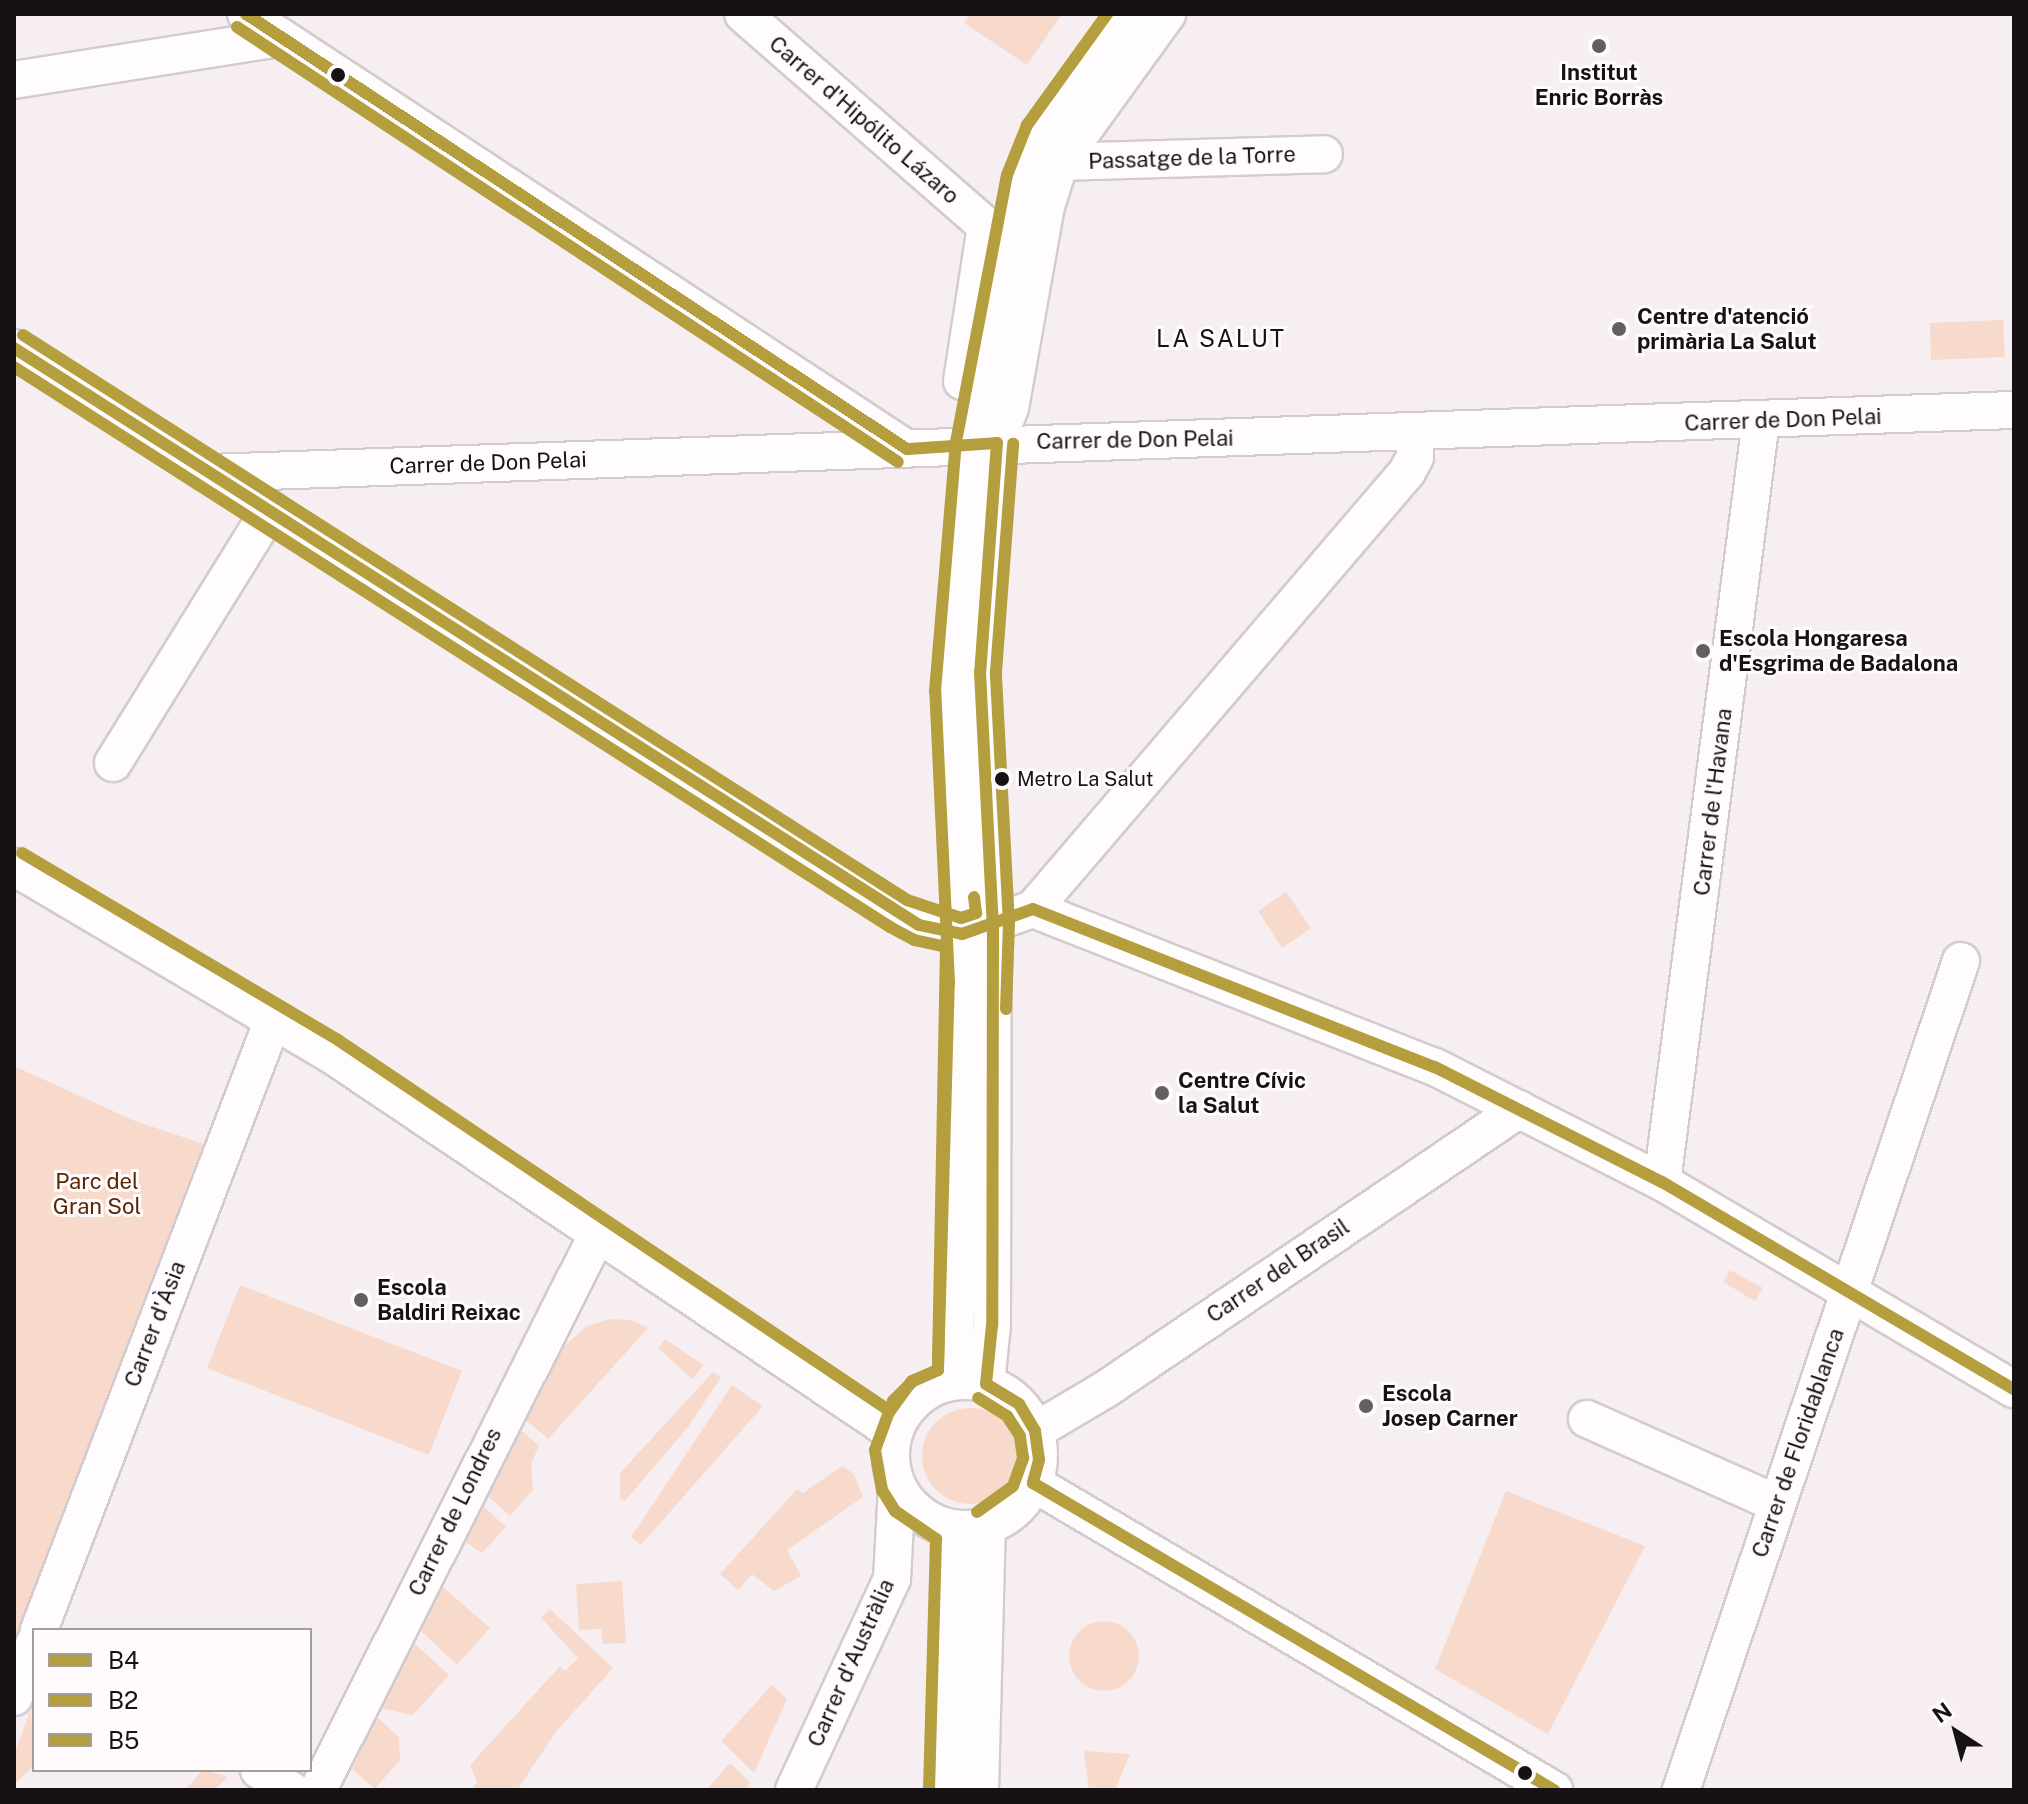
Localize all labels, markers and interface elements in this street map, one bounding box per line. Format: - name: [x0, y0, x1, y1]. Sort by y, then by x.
- street label: Carrer d'Hipólito Lázaro: [764, 30, 964, 210]
- marker: Institut Enric Borràs: [1590, 37, 1608, 55]
- place label: Institut Enric Borràs: [1535, 59, 1663, 110]
- unlabelled marker: [330, 67, 346, 83]
- street label: Passatge de la Torre: [1087, 141, 1297, 175]
- place label: Centre d'atenció primària La Salut: [1637, 303, 1817, 354]
- marker: Centre d'atenció primària La Salut: [1608, 318, 1630, 340]
- district label: LA SALUT: [1156, 325, 1286, 353]
- street label: Carrer de Don Pelai: [1684, 403, 1882, 437]
- street label: Carrer de Don Pelai: [1036, 425, 1234, 455]
- street label: Carrer de Don Pelai: [389, 446, 587, 480]
- place label: Escola Hongaresa d'Esgrima de Badalona: [1719, 625, 1958, 676]
- marker: Escola Hongaresa d'Esgrima de Badalona: [1694, 642, 1712, 660]
- street label: Carrer de l'Havana: [1688, 707, 1738, 897]
- place label: Metro La Salut: [1017, 767, 1154, 791]
- marker: Metro La Salut: [994, 771, 1010, 787]
- place label: Centre Cívic la Salut: [1178, 1067, 1306, 1118]
- marker: Centre Cívic la Salut: [1153, 1084, 1171, 1102]
- park label: Parc del Gran Sol: [53, 1168, 141, 1220]
- street label: Carrer del Brasil: [1202, 1213, 1354, 1329]
- street label: Carrer d'Àsia: [119, 1257, 191, 1391]
- place label: Escola Baldiri Reixac: [377, 1274, 521, 1326]
- marker: Escola Baldiri Reixac: [352, 1291, 370, 1309]
- street label: Carrer de Floridablanca: [1746, 1325, 1850, 1561]
- place label: Escola Josep Carner: [1382, 1380, 1518, 1432]
- marker: Escola Josep Carner: [1357, 1397, 1375, 1415]
- street label: Carrer de Londres: [403, 1423, 507, 1601]
- street label: Carrer d'Austràlia: [802, 1575, 900, 1751]
- legend: [32, 1628, 312, 1772]
- text: B4: [108, 1646, 139, 1674]
- text: B2: [108, 1686, 138, 1714]
- north arrow: [1916, 1692, 1996, 1772]
- text: N: [1927, 1697, 1956, 1728]
- text: B5: [108, 1726, 139, 1754]
- unlabelled marker: [1517, 1765, 1533, 1781]

